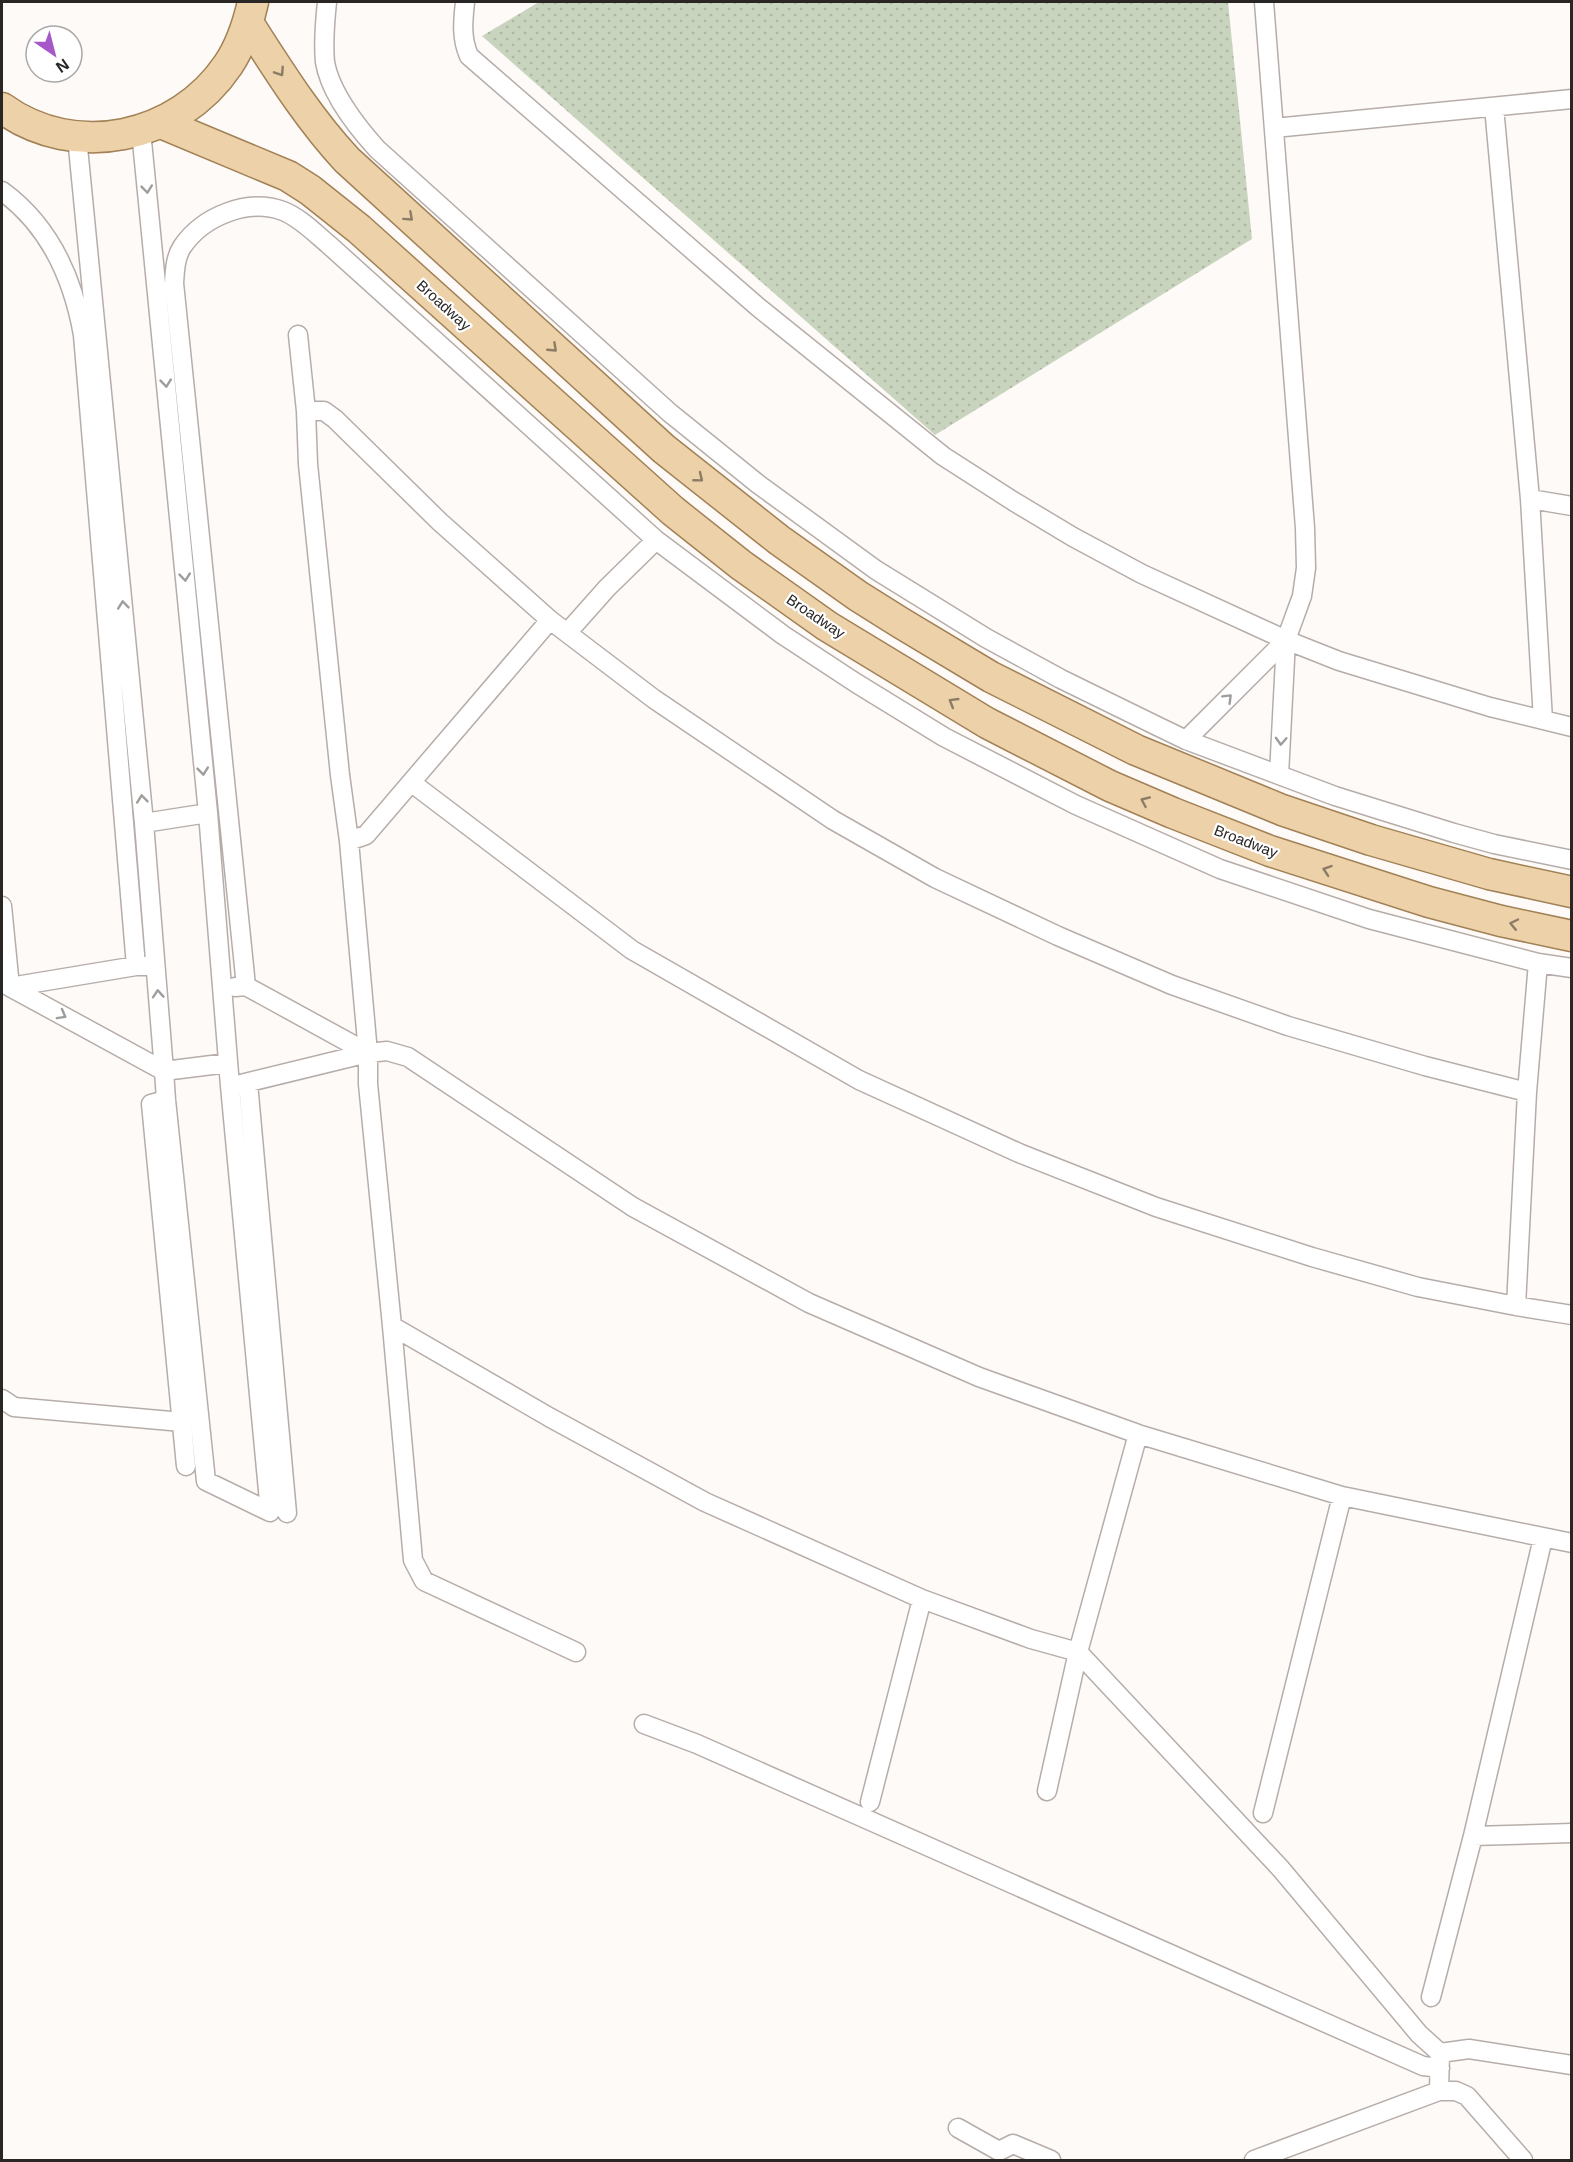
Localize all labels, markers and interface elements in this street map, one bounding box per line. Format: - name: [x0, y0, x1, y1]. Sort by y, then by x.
- north arrow: [24, 24, 84, 84]
- text: N: [53, 56, 72, 76]
- one-way arrow: [272, 66, 284, 76]
- one-way arrow: [140, 184, 153, 193]
- one-way arrow: [402, 210, 413, 221]
- street label: Broadway: [414, 276, 475, 334]
- one-way arrow: [546, 341, 557, 352]
- one-way arrow: [159, 378, 172, 387]
- one-way arrow: [692, 470, 703, 481]
- one-way arrow: [178, 572, 190, 581]
- street label: Broadway: [784, 590, 849, 642]
- one-way arrow: [117, 601, 130, 610]
- one-way arrow: [1221, 695, 1232, 705]
- one-way arrow: [949, 697, 959, 709]
- one-way arrow: [1275, 736, 1288, 745]
- one-way arrow: [196, 766, 209, 776]
- one-way arrow: [136, 795, 149, 804]
- one-way arrow: [1140, 796, 1151, 808]
- street label: Broadway: [1212, 821, 1281, 861]
- one-way arrow: [1322, 865, 1333, 877]
- one-way arrow: [1510, 918, 1520, 931]
- one-way arrow: [152, 989, 165, 998]
- one-way arrow: [55, 1008, 66, 1019]

